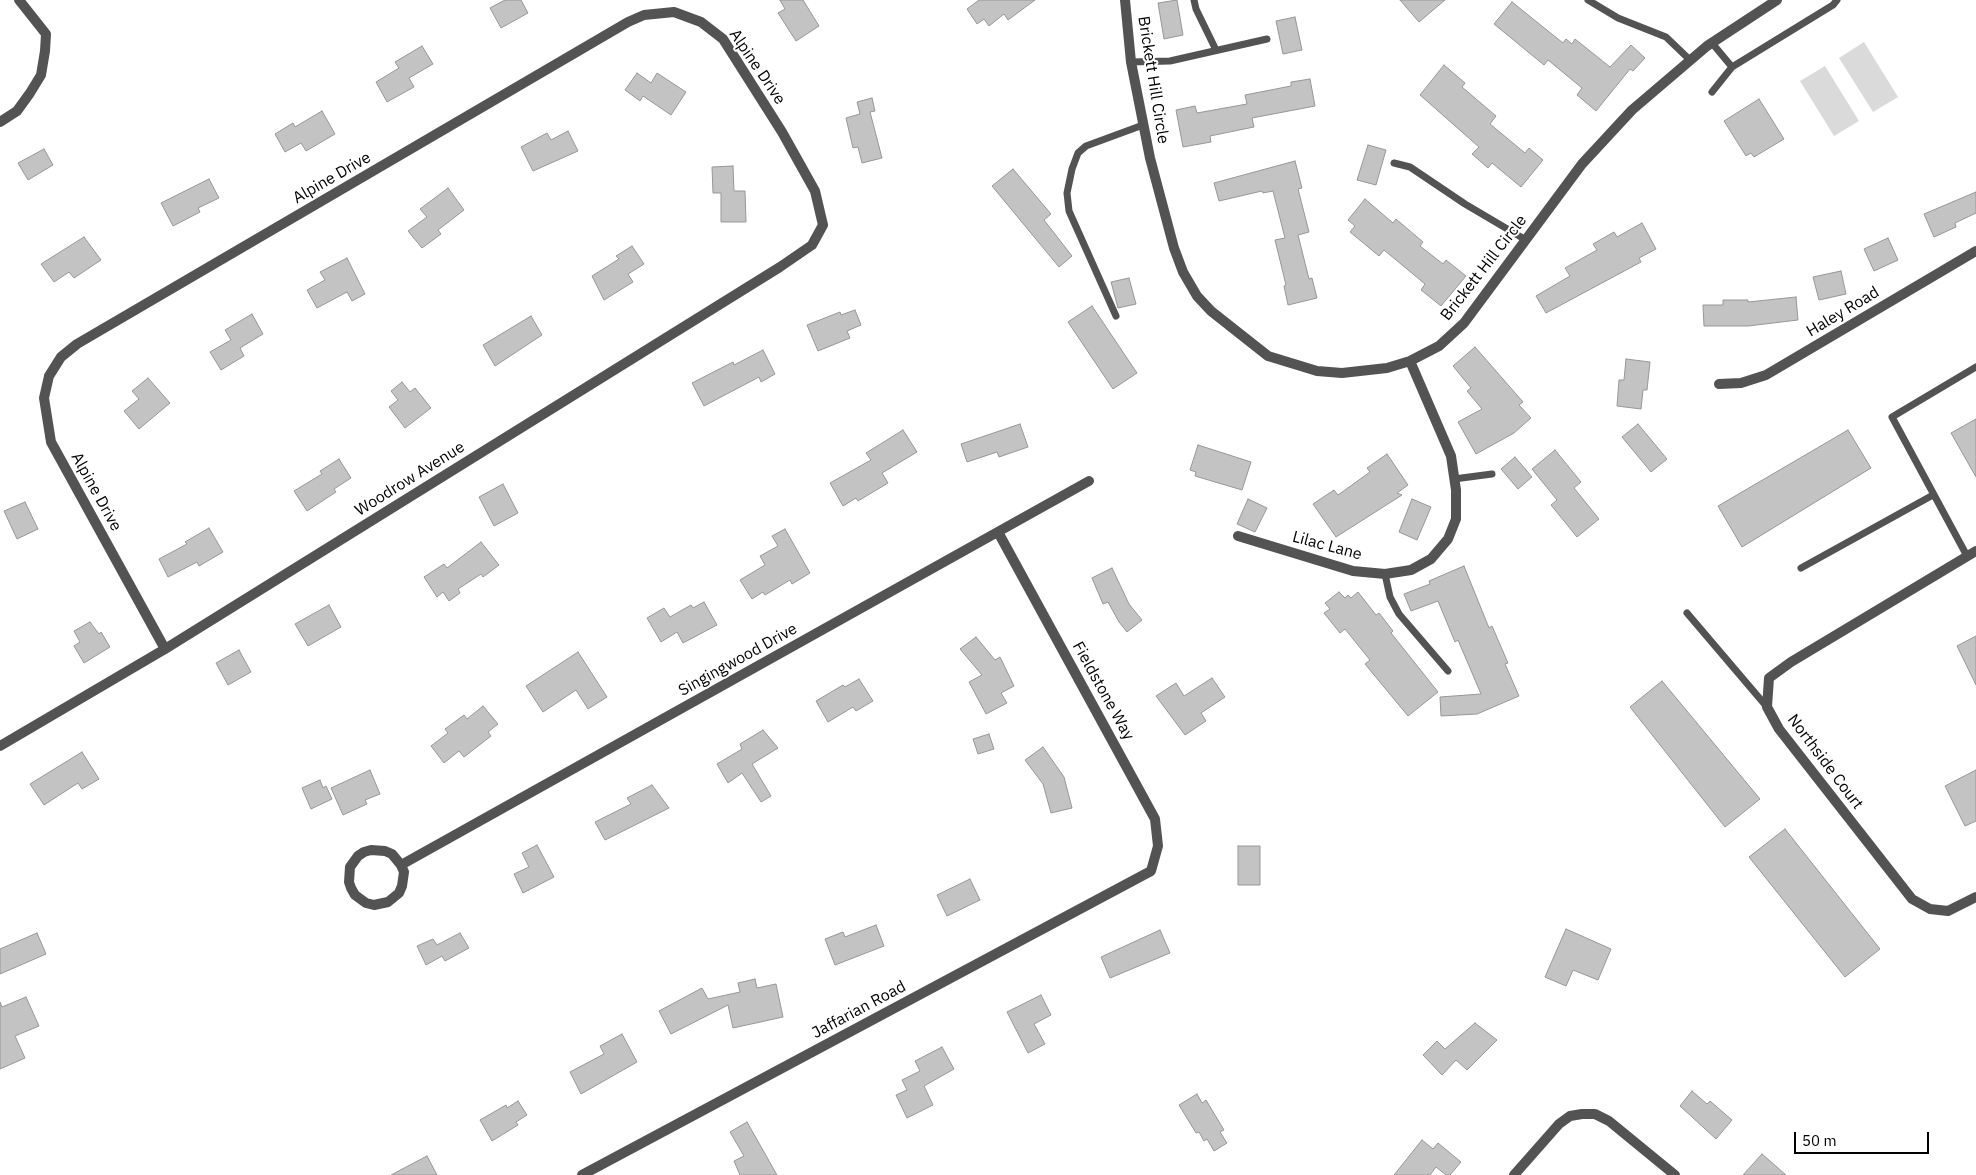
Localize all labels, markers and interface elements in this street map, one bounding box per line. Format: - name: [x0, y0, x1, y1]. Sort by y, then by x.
- street label: Brickett Hill Circle: [1133, 15, 1173, 145]
- street label: Alpine Drive: [725, 26, 789, 108]
- street label: Alpine Drive: [290, 148, 374, 208]
- street label: Brickett Hill Circle: [1437, 211, 1531, 325]
- street label: Haley Road: [1803, 283, 1883, 341]
- street label: Woodrow Avenue: [352, 438, 468, 520]
- street label: Alpine Drive: [67, 449, 125, 535]
- street label: Lilac Lane: [1290, 528, 1364, 564]
- street label: Singingwood Drive: [675, 619, 801, 701]
- street label: Fieldstone Way: [1068, 638, 1138, 744]
- street label: Northside Court: [1783, 711, 1867, 813]
- street label: Jaffarian Road: [809, 977, 909, 1043]
- scale bar: [1796, 1122, 1931, 1154]
- text: 50 m: [1802, 1131, 1837, 1150]

